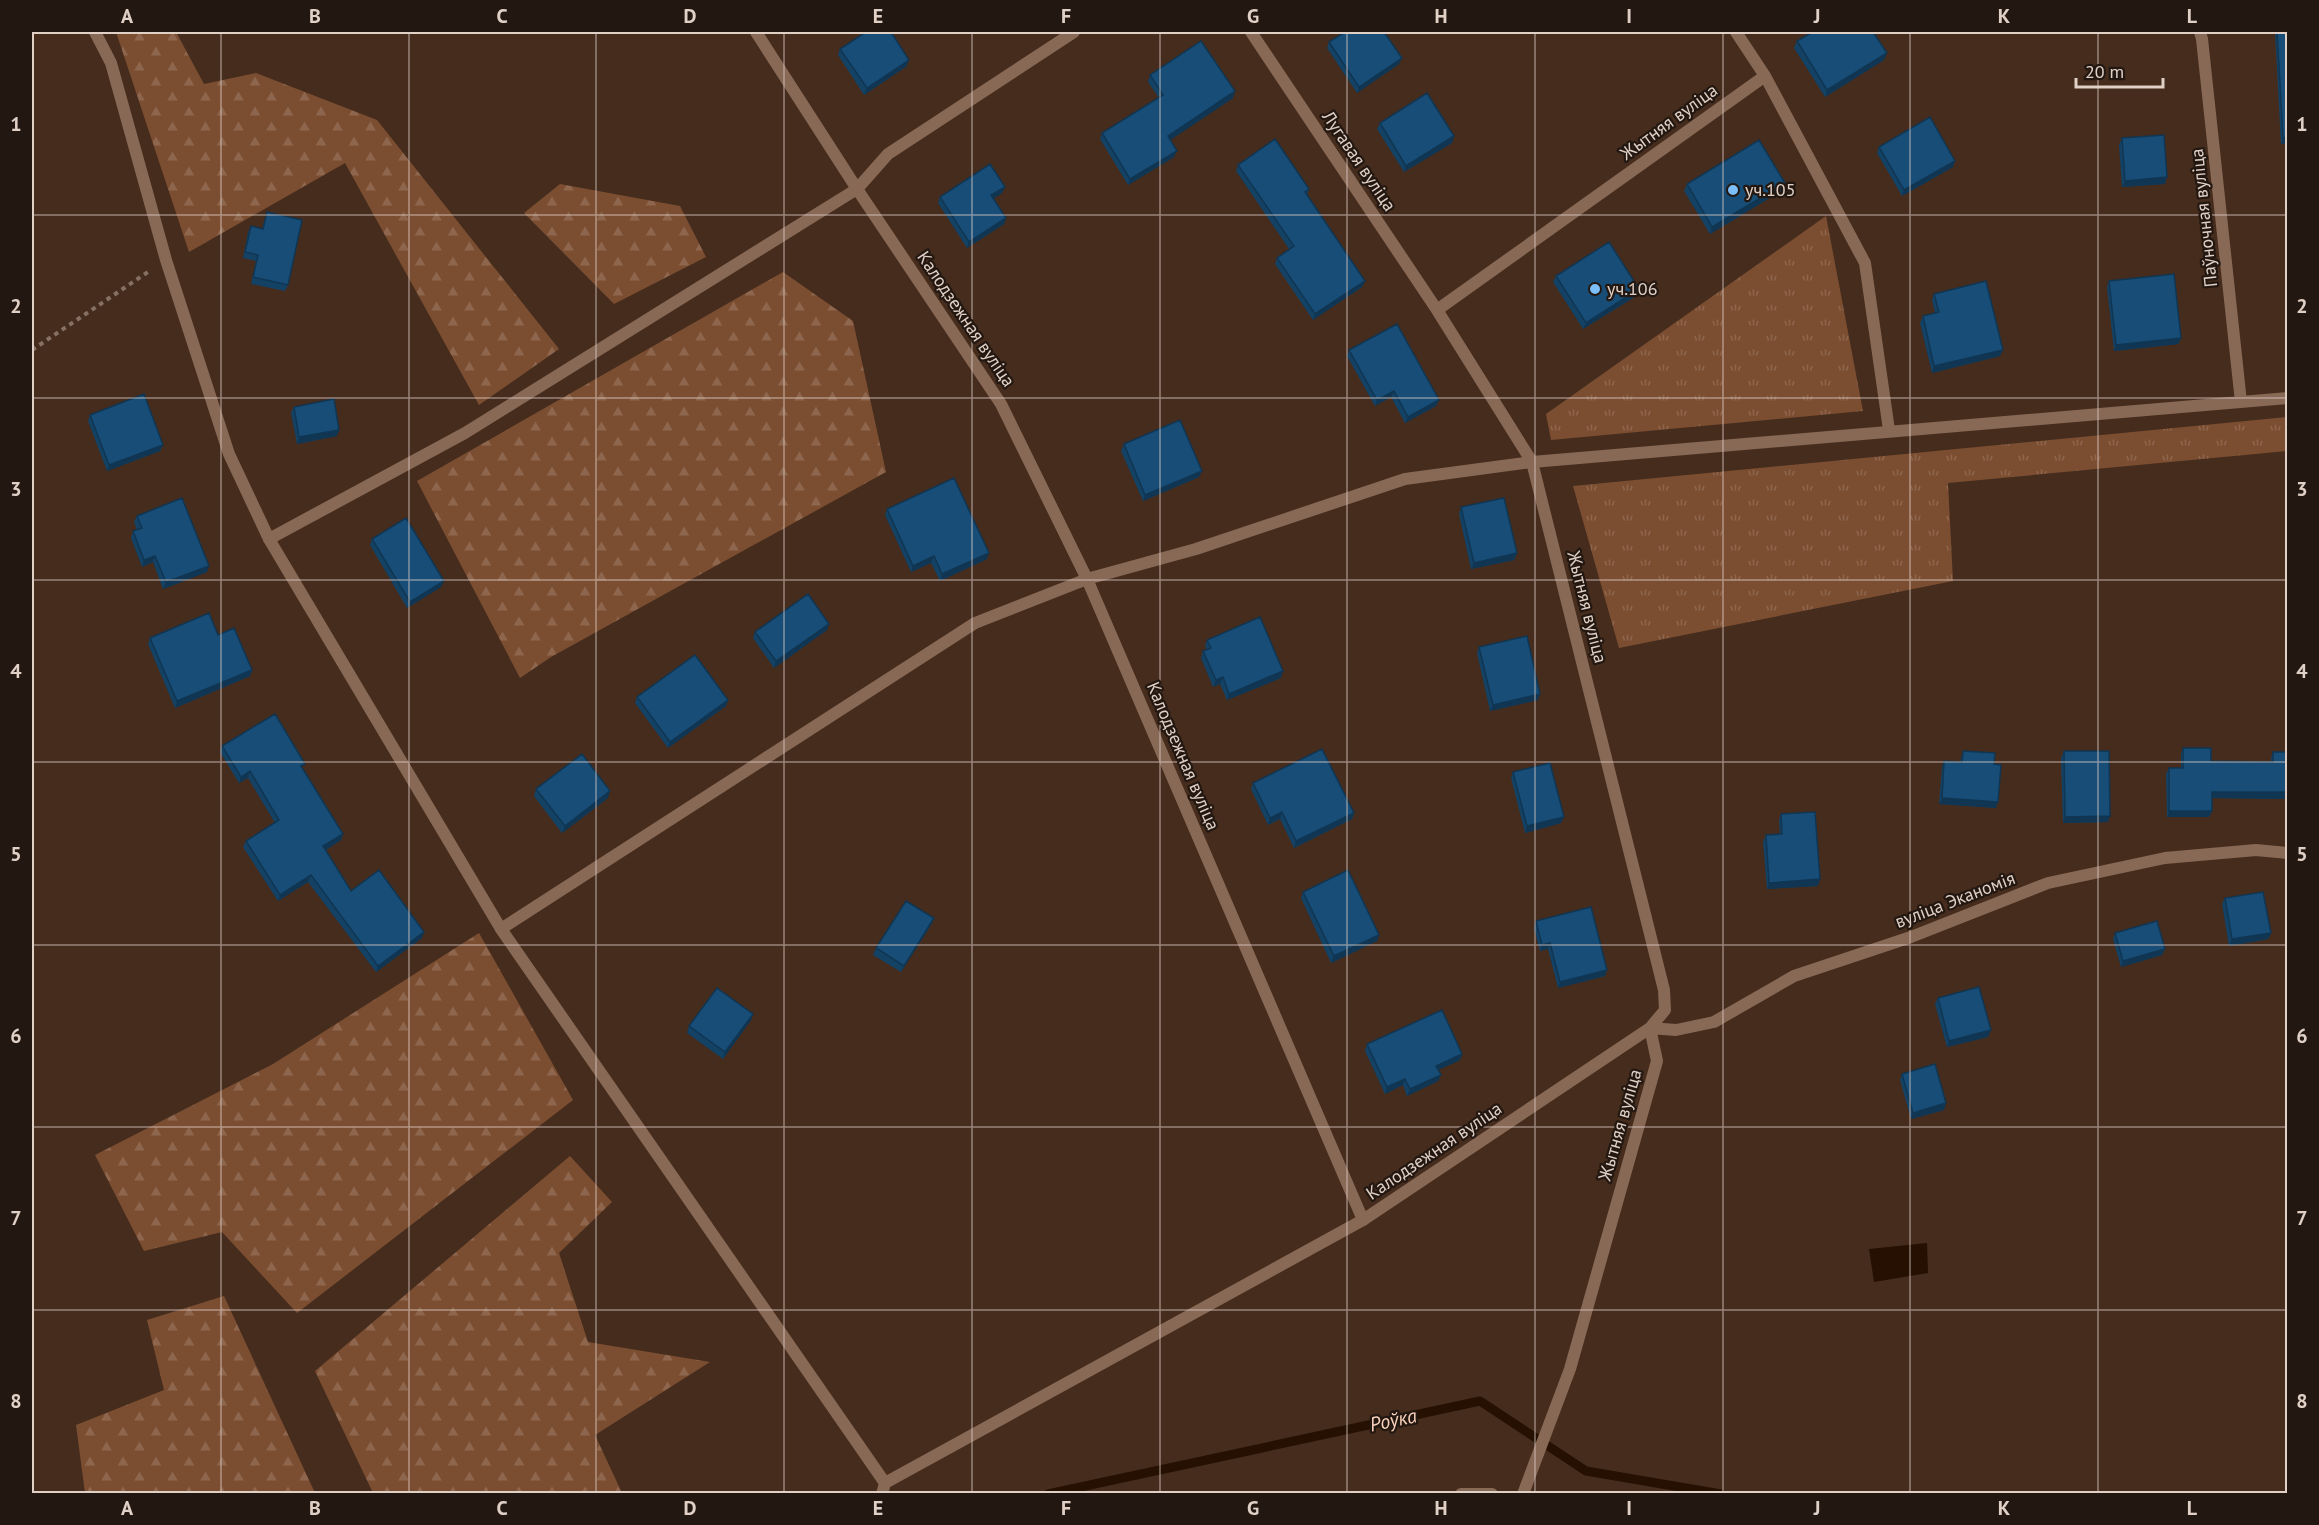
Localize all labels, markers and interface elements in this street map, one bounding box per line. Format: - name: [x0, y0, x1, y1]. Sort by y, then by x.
- text: A: [121, 3, 134, 29]
- text: B: [309, 3, 321, 29]
- text: C: [496, 3, 508, 29]
- text: D: [684, 3, 697, 29]
- text: E: [873, 3, 883, 29]
- text: F: [1061, 3, 1071, 29]
- text: G: [1247, 3, 1259, 29]
- text: H: [1434, 3, 1448, 29]
- text: I: [1626, 3, 1632, 29]
- text: J: [1813, 3, 1820, 29]
- text: K: [1998, 3, 2011, 29]
- text: L: [2187, 3, 2198, 29]
- scale bar: [2076, 51, 2163, 89]
- text: 20 m: [2085, 60, 2124, 83]
- street label: Жытняя вуліца: [1615, 79, 1722, 165]
- street label: Лугавая вуліца: [1317, 105, 1401, 215]
- text: 1: [10, 111, 22, 137]
- text: 1: [2296, 111, 2308, 137]
- street label: Паўночная вуліца: [2185, 148, 2222, 288]
- place label: уч.105: [1745, 178, 1796, 201]
- marker: уч.105: [1726, 183, 1740, 197]
- street label: Калодзежная вуліца: [912, 246, 1020, 391]
- place label: уч.106: [1607, 277, 1658, 300]
- marker: уч.106: [1588, 282, 1602, 296]
- text: 2: [10, 293, 22, 319]
- text: 2: [2296, 293, 2308, 319]
- text: 3: [10, 476, 22, 502]
- text: 3: [2296, 476, 2308, 502]
- street label: Жытняя вуліца: [1562, 547, 1613, 665]
- text: 4: [10, 658, 22, 684]
- text: 4: [2296, 658, 2308, 684]
- street label: Калодзежная вуліца: [1142, 678, 1225, 833]
- text: 5: [10, 841, 22, 867]
- text: 5: [2296, 841, 2308, 867]
- street label: вуліца Эканомія: [1891, 866, 2018, 933]
- text: 6: [10, 1023, 22, 1049]
- text: 6: [2296, 1023, 2308, 1049]
- street label: Жытняя вуліца: [1592, 1066, 1646, 1184]
- street label: Калодзежная вуліца: [1361, 1097, 1506, 1205]
- text: 7: [10, 1205, 22, 1231]
- text: 7: [2296, 1205, 2308, 1231]
- text: 8: [10, 1388, 22, 1414]
- text: 8: [2296, 1388, 2308, 1414]
- water label: Роўка: [1367, 1402, 1419, 1438]
- text: A: [121, 1495, 134, 1521]
- text: B: [309, 1495, 321, 1521]
- text: C: [496, 1495, 508, 1521]
- text: D: [684, 1495, 697, 1521]
- text: E: [873, 1495, 883, 1521]
- text: F: [1061, 1495, 1071, 1521]
- text: G: [1247, 1495, 1259, 1521]
- text: H: [1434, 1495, 1448, 1521]
- text: I: [1626, 1495, 1632, 1521]
- text: J: [1813, 1495, 1820, 1521]
- text: K: [1998, 1495, 2011, 1521]
- text: L: [2187, 1495, 2198, 1521]

